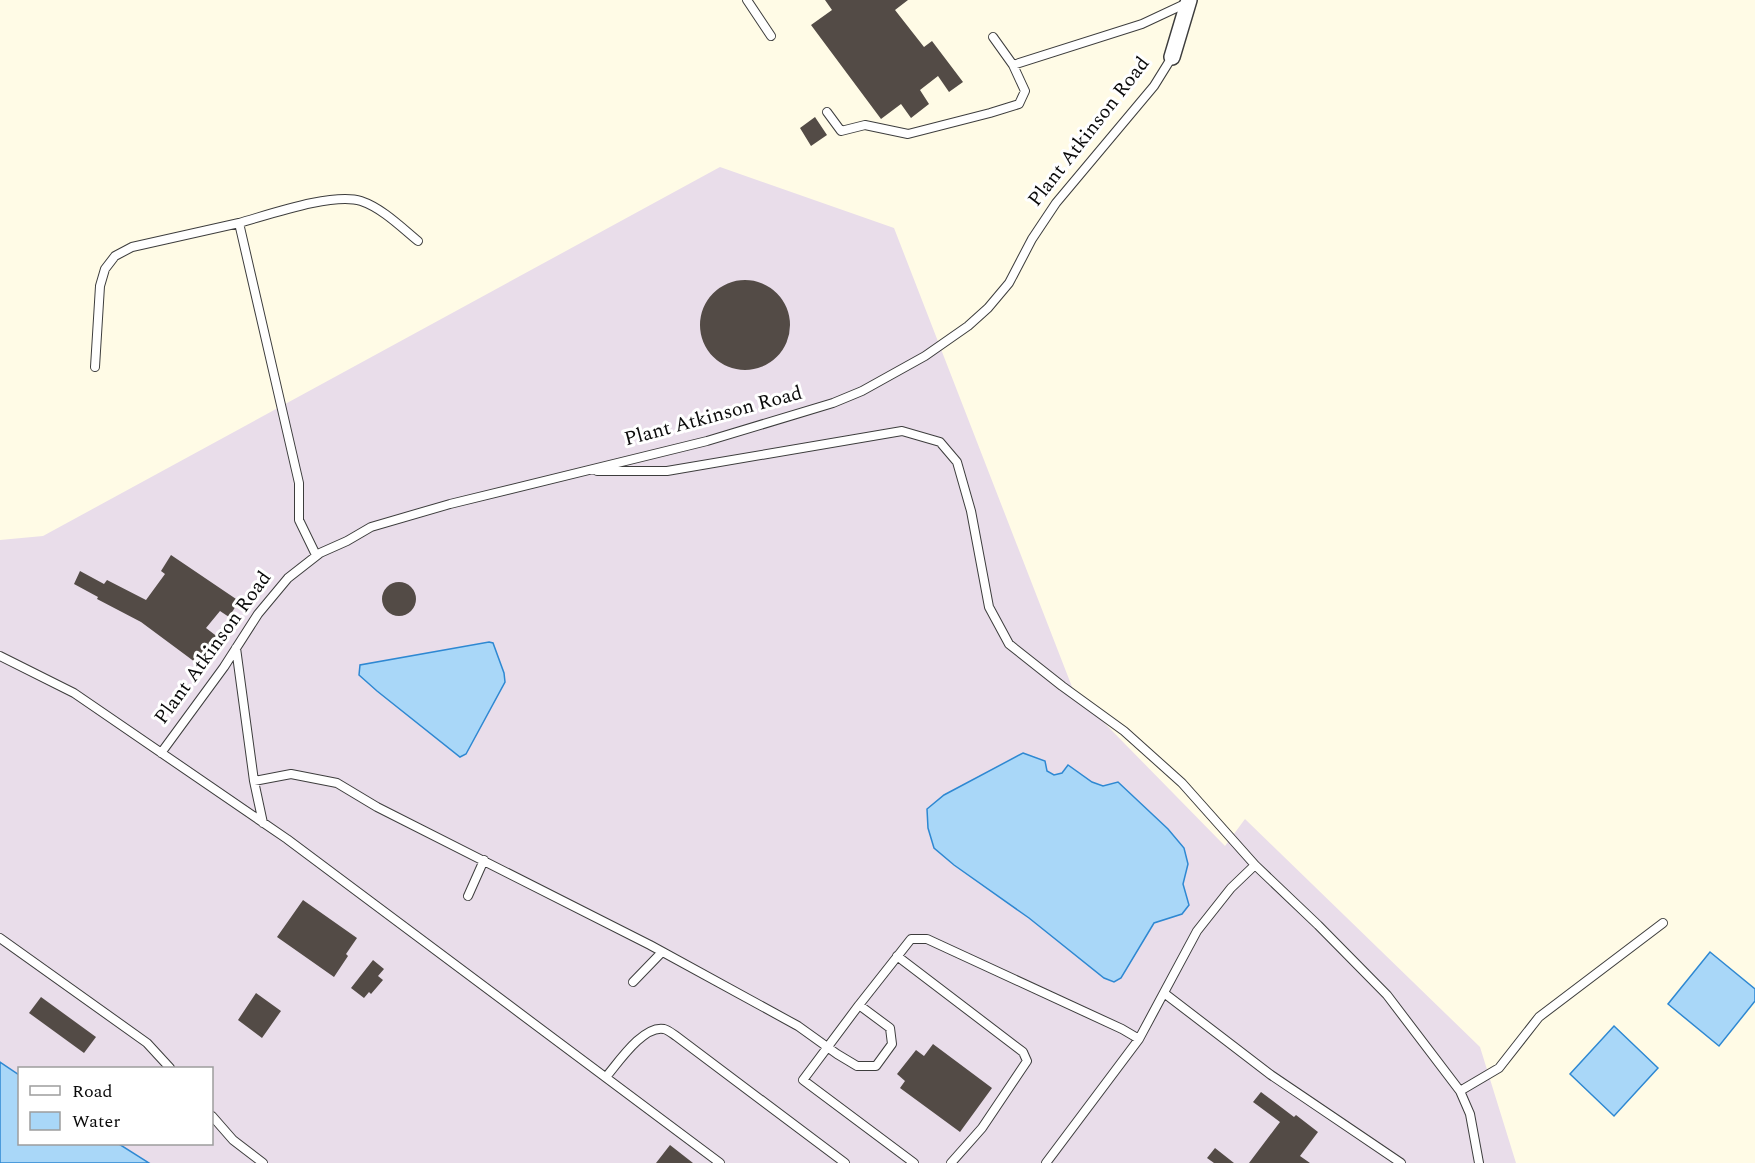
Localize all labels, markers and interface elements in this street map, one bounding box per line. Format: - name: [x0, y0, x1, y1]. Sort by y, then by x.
- street label: Plant Atkinson Road: [1020, 50, 1157, 213]
- street label: Plant Atkinson Road: [621, 378, 806, 454]
- street label: Plant Atkinson Road: [147, 565, 279, 731]
- legend: [18, 1067, 213, 1145]
- text: Road: [72, 1078, 113, 1105]
- text: Water: [72, 1108, 120, 1135]

